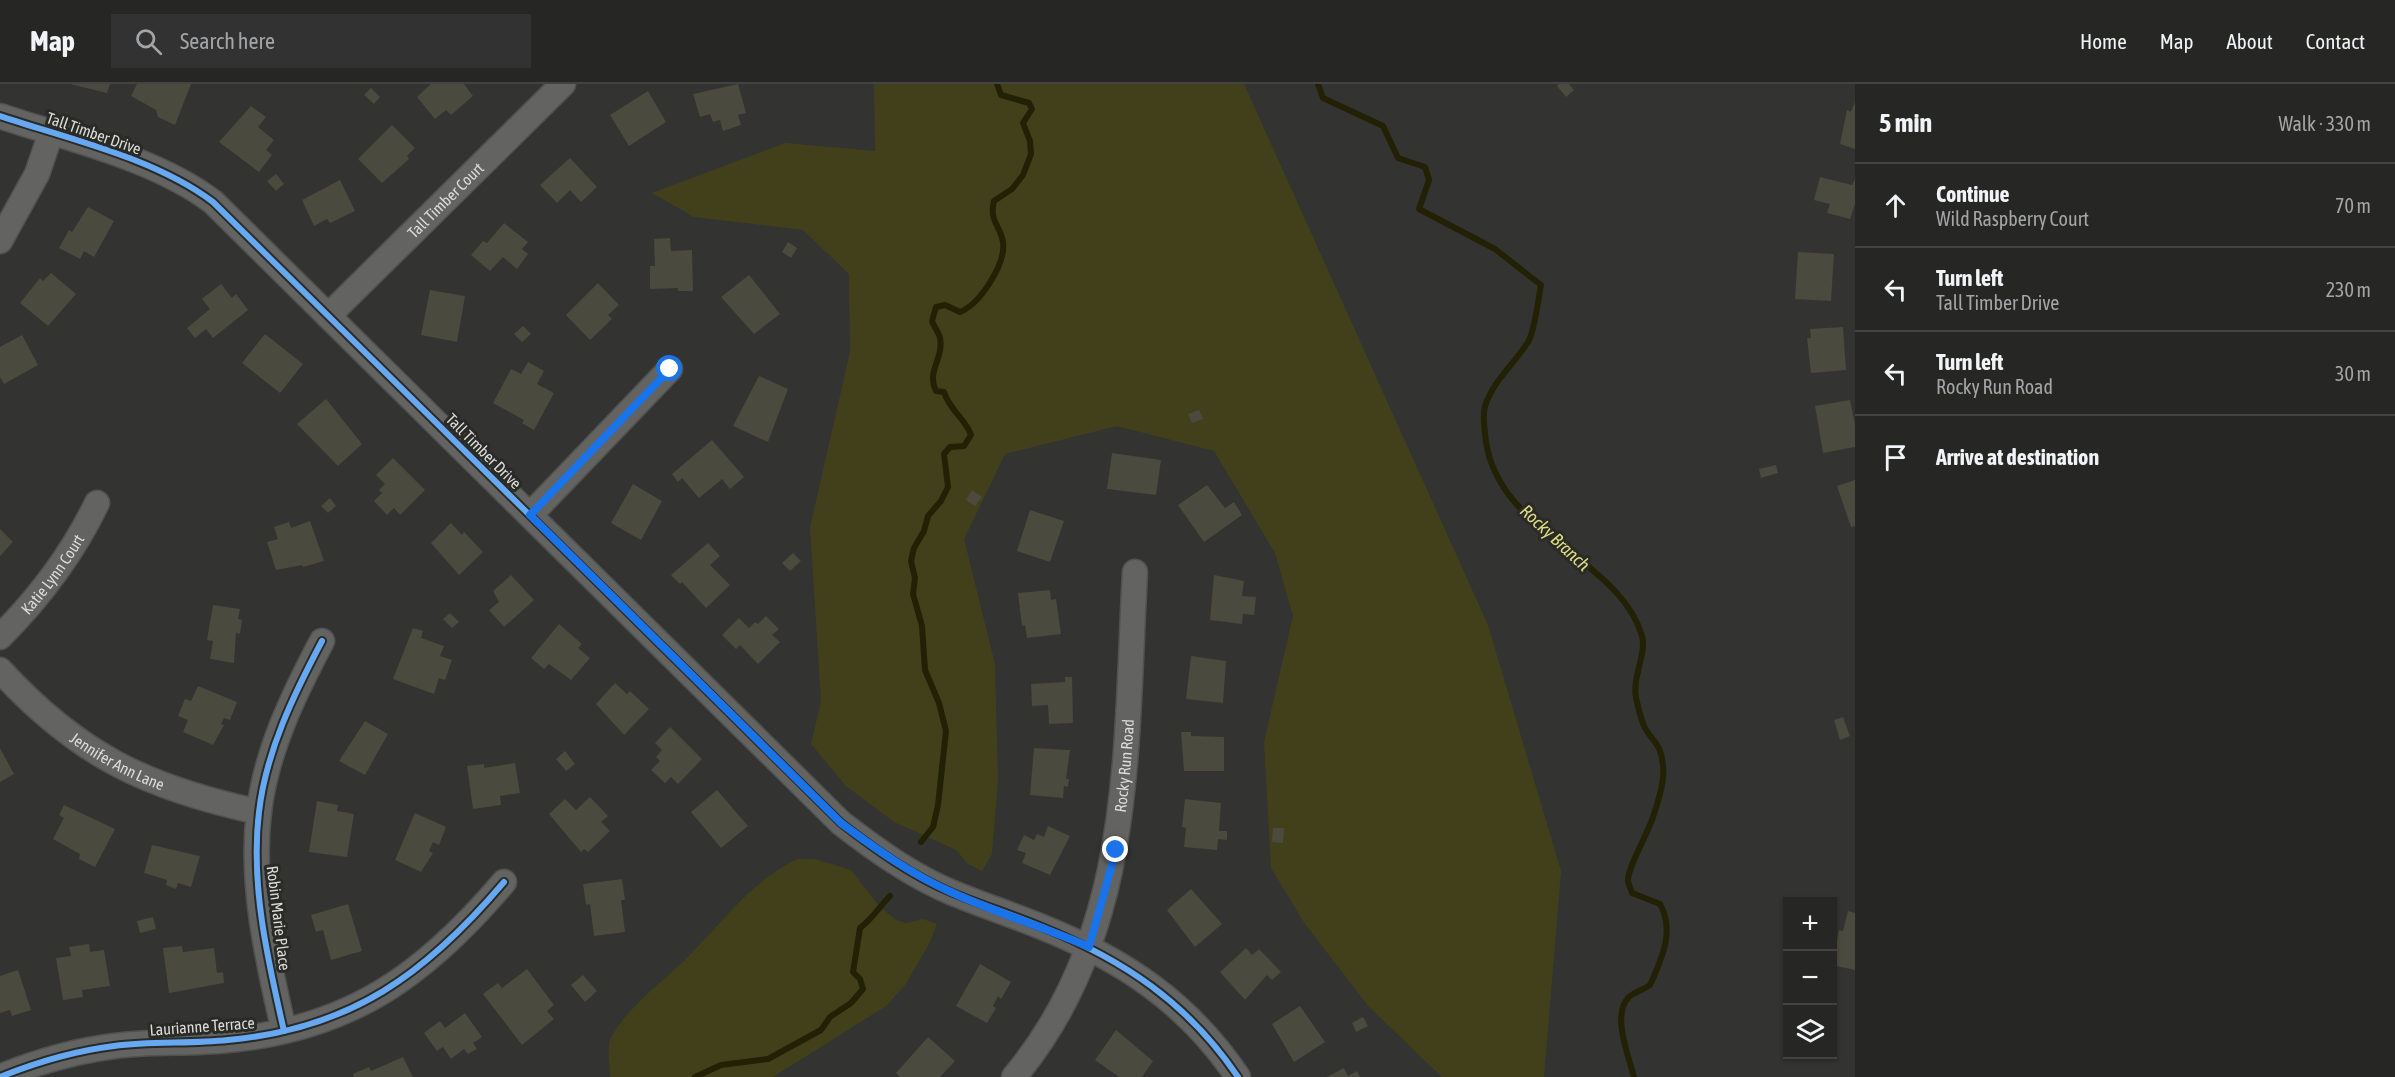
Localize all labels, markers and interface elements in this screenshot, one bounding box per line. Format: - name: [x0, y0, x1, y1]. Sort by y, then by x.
- search box: [111, 14, 531, 68]
- text: Map: [30, 25, 75, 57]
- icon: search: [132, 25, 165, 58]
- text: Search here: [180, 28, 275, 54]
- text: Home: [2080, 29, 2127, 53]
- text: Map: [2160, 29, 2194, 53]
- text: About: [2227, 29, 2273, 53]
- text: Contact: [2306, 29, 2365, 53]
- street label: Tall Timber Drive: [44, 108, 144, 158]
- text: 5 min: [1879, 108, 1932, 138]
- text: Walk · 330 m: [2279, 112, 2371, 135]
- street label: Tall Timber Court: [404, 158, 487, 241]
- text: Continue: [1936, 181, 2010, 207]
- icon: ahead: [1879, 189, 1912, 222]
- text: 70 m: [2335, 194, 2371, 217]
- text: Wild Raspberry Court: [1936, 207, 2089, 230]
- text: Turn left: [1936, 265, 2003, 291]
- icon: left: [1879, 273, 1912, 306]
- text: 230 m: [2326, 278, 2371, 301]
- text: Tall Timber Drive: [1936, 291, 2059, 314]
- text: Turn left: [1936, 349, 2003, 375]
- route start: [656, 355, 682, 381]
- icon: left: [1879, 357, 1912, 390]
- text: 30 m: [2335, 362, 2371, 385]
- text: Rocky Run Road: [1936, 375, 2053, 398]
- street label: Tall Timber Drive: [443, 410, 525, 492]
- icon: arrive: [1879, 441, 1912, 474]
- text: Arrive at destination: [1936, 444, 2099, 470]
- water label: Rocky Branch: [1516, 500, 1595, 575]
- street label: Katie Lynn Court: [17, 531, 88, 618]
- street label: Rocky Run Road: [1111, 718, 1137, 813]
- street label: Jennifer Ann Lane: [67, 729, 167, 793]
- route end: [1102, 836, 1128, 862]
- street label: Robin Marie Place: [264, 865, 294, 971]
- map controls: [1783, 897, 1837, 1059]
- button: +: [1783, 897, 1837, 951]
- button: −: [1783, 951, 1837, 1005]
- button: layers: [1783, 1005, 1837, 1059]
- street label: Laurianne Terrace: [149, 1013, 255, 1039]

